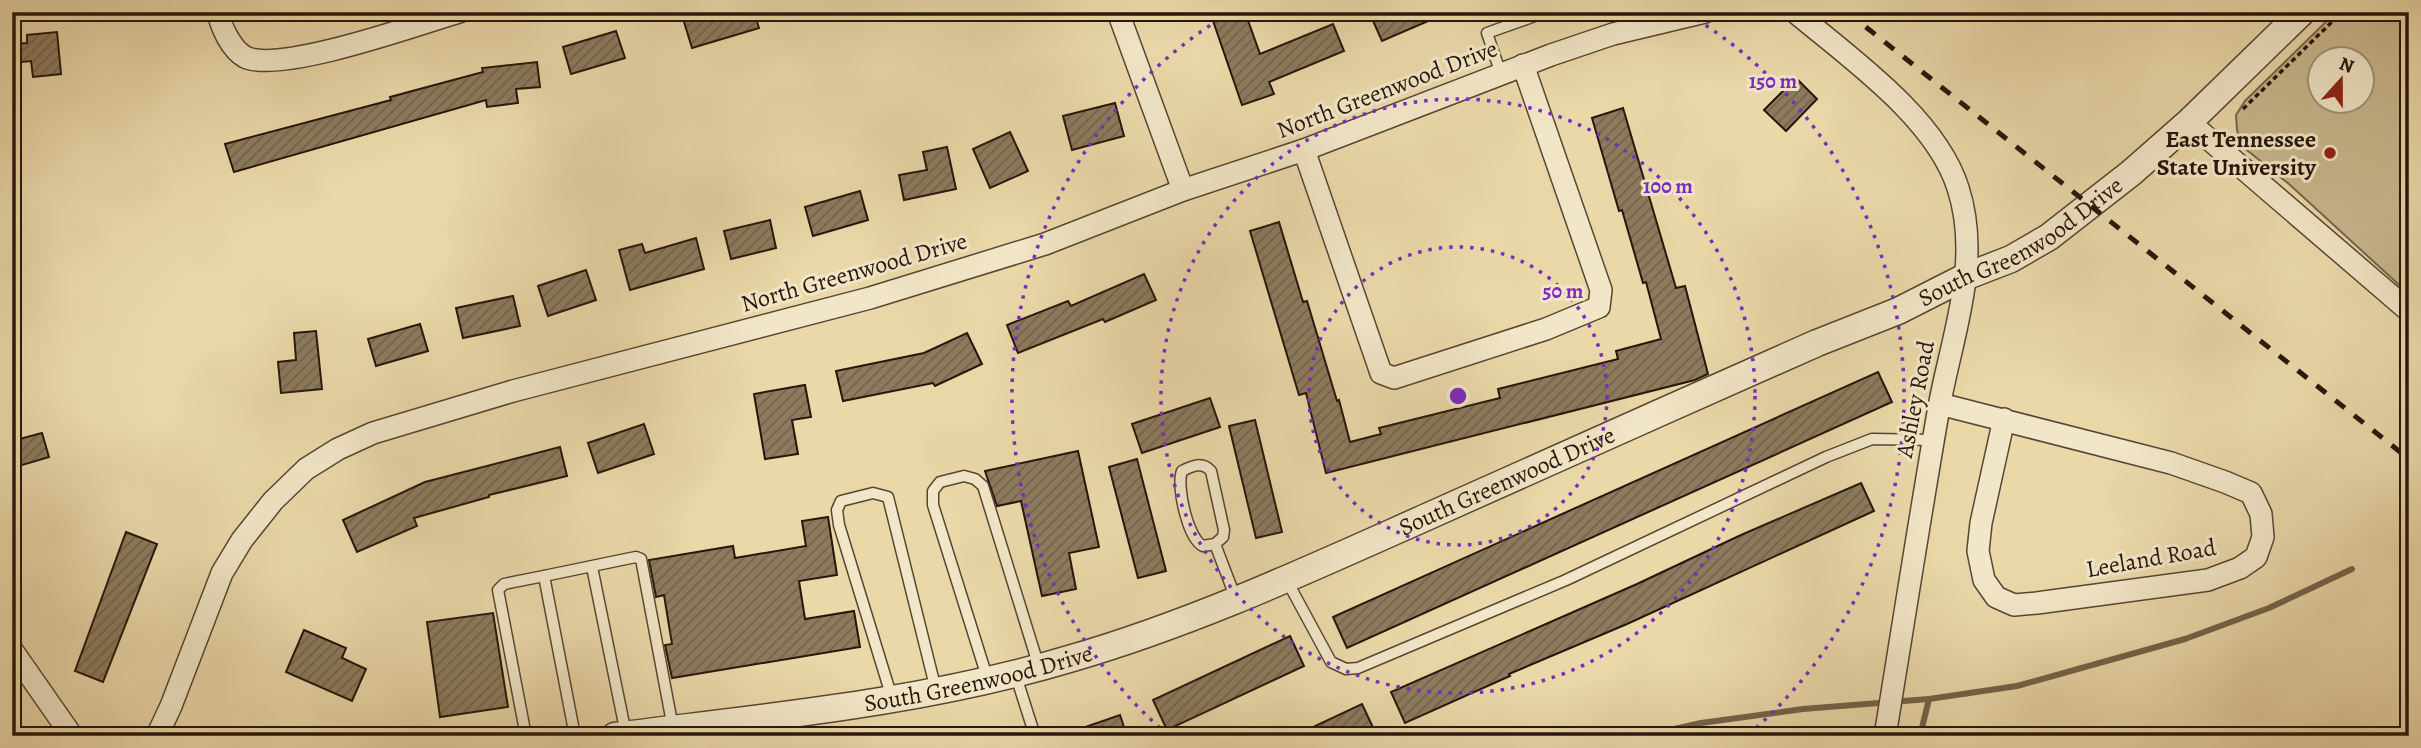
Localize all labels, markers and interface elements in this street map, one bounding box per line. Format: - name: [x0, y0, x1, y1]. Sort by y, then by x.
- street label: North Greenwood Drive: [1272, 32, 1502, 146]
- north arrow: [2306, 46, 2376, 116]
- text: N: [2336, 50, 2358, 80]
- text: 150 m: [1749, 67, 1798, 95]
- place label: East Tennessee State University: [2157, 123, 2317, 183]
- marker: East Tennessee State University: [2322, 145, 2338, 161]
- street label: South Greenwood Drive: [1913, 169, 2129, 314]
- text: 100 m: [1643, 172, 1693, 200]
- street label: North Greenwood Drive: [737, 224, 971, 320]
- text: 50 m: [1543, 277, 1584, 305]
- street label: Ashley Road: [1888, 338, 1942, 461]
- centre of rings: [1446, 384, 1470, 408]
- street label: South Greenwood Drive: [1394, 419, 1620, 543]
- street label: Leeland Road: [2083, 531, 2219, 585]
- street label: South Greenwood Drive: [862, 637, 1096, 720]

